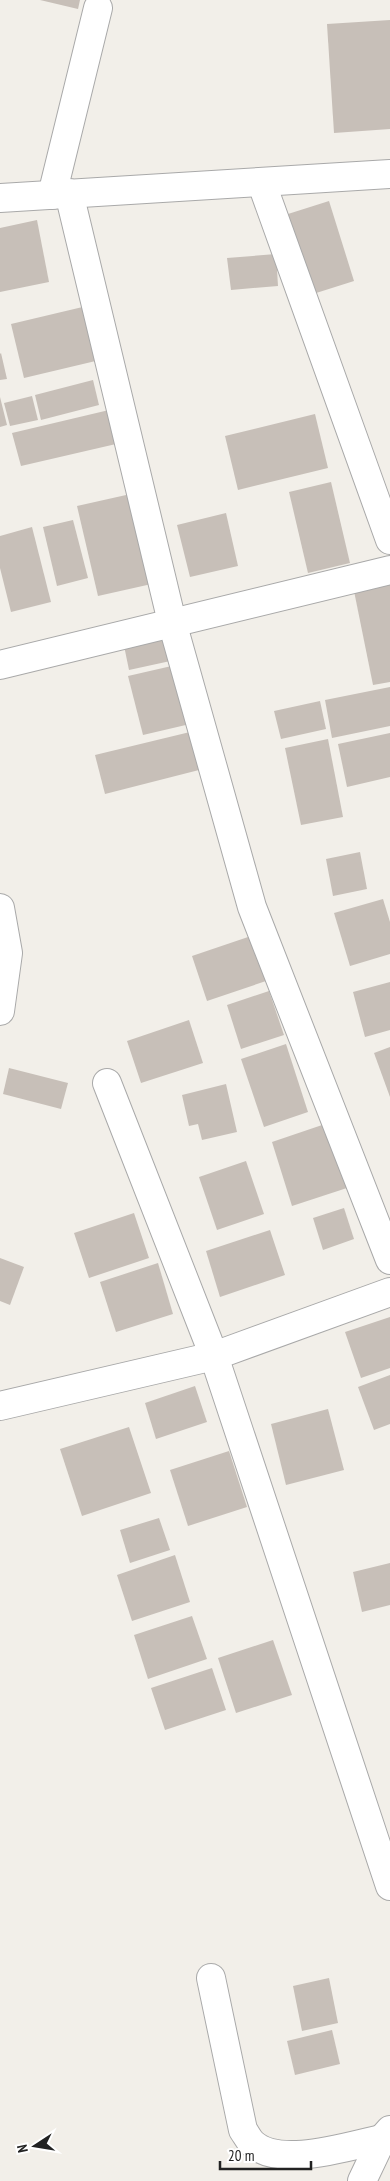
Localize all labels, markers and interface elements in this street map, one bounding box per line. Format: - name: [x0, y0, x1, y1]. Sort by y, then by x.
- north arrow: [10, 2121, 60, 2171]
- scale bar: [220, 2138, 311, 2170]
- text: N: [13, 2143, 32, 2154]
- text: 20 m: [228, 2146, 254, 2165]

